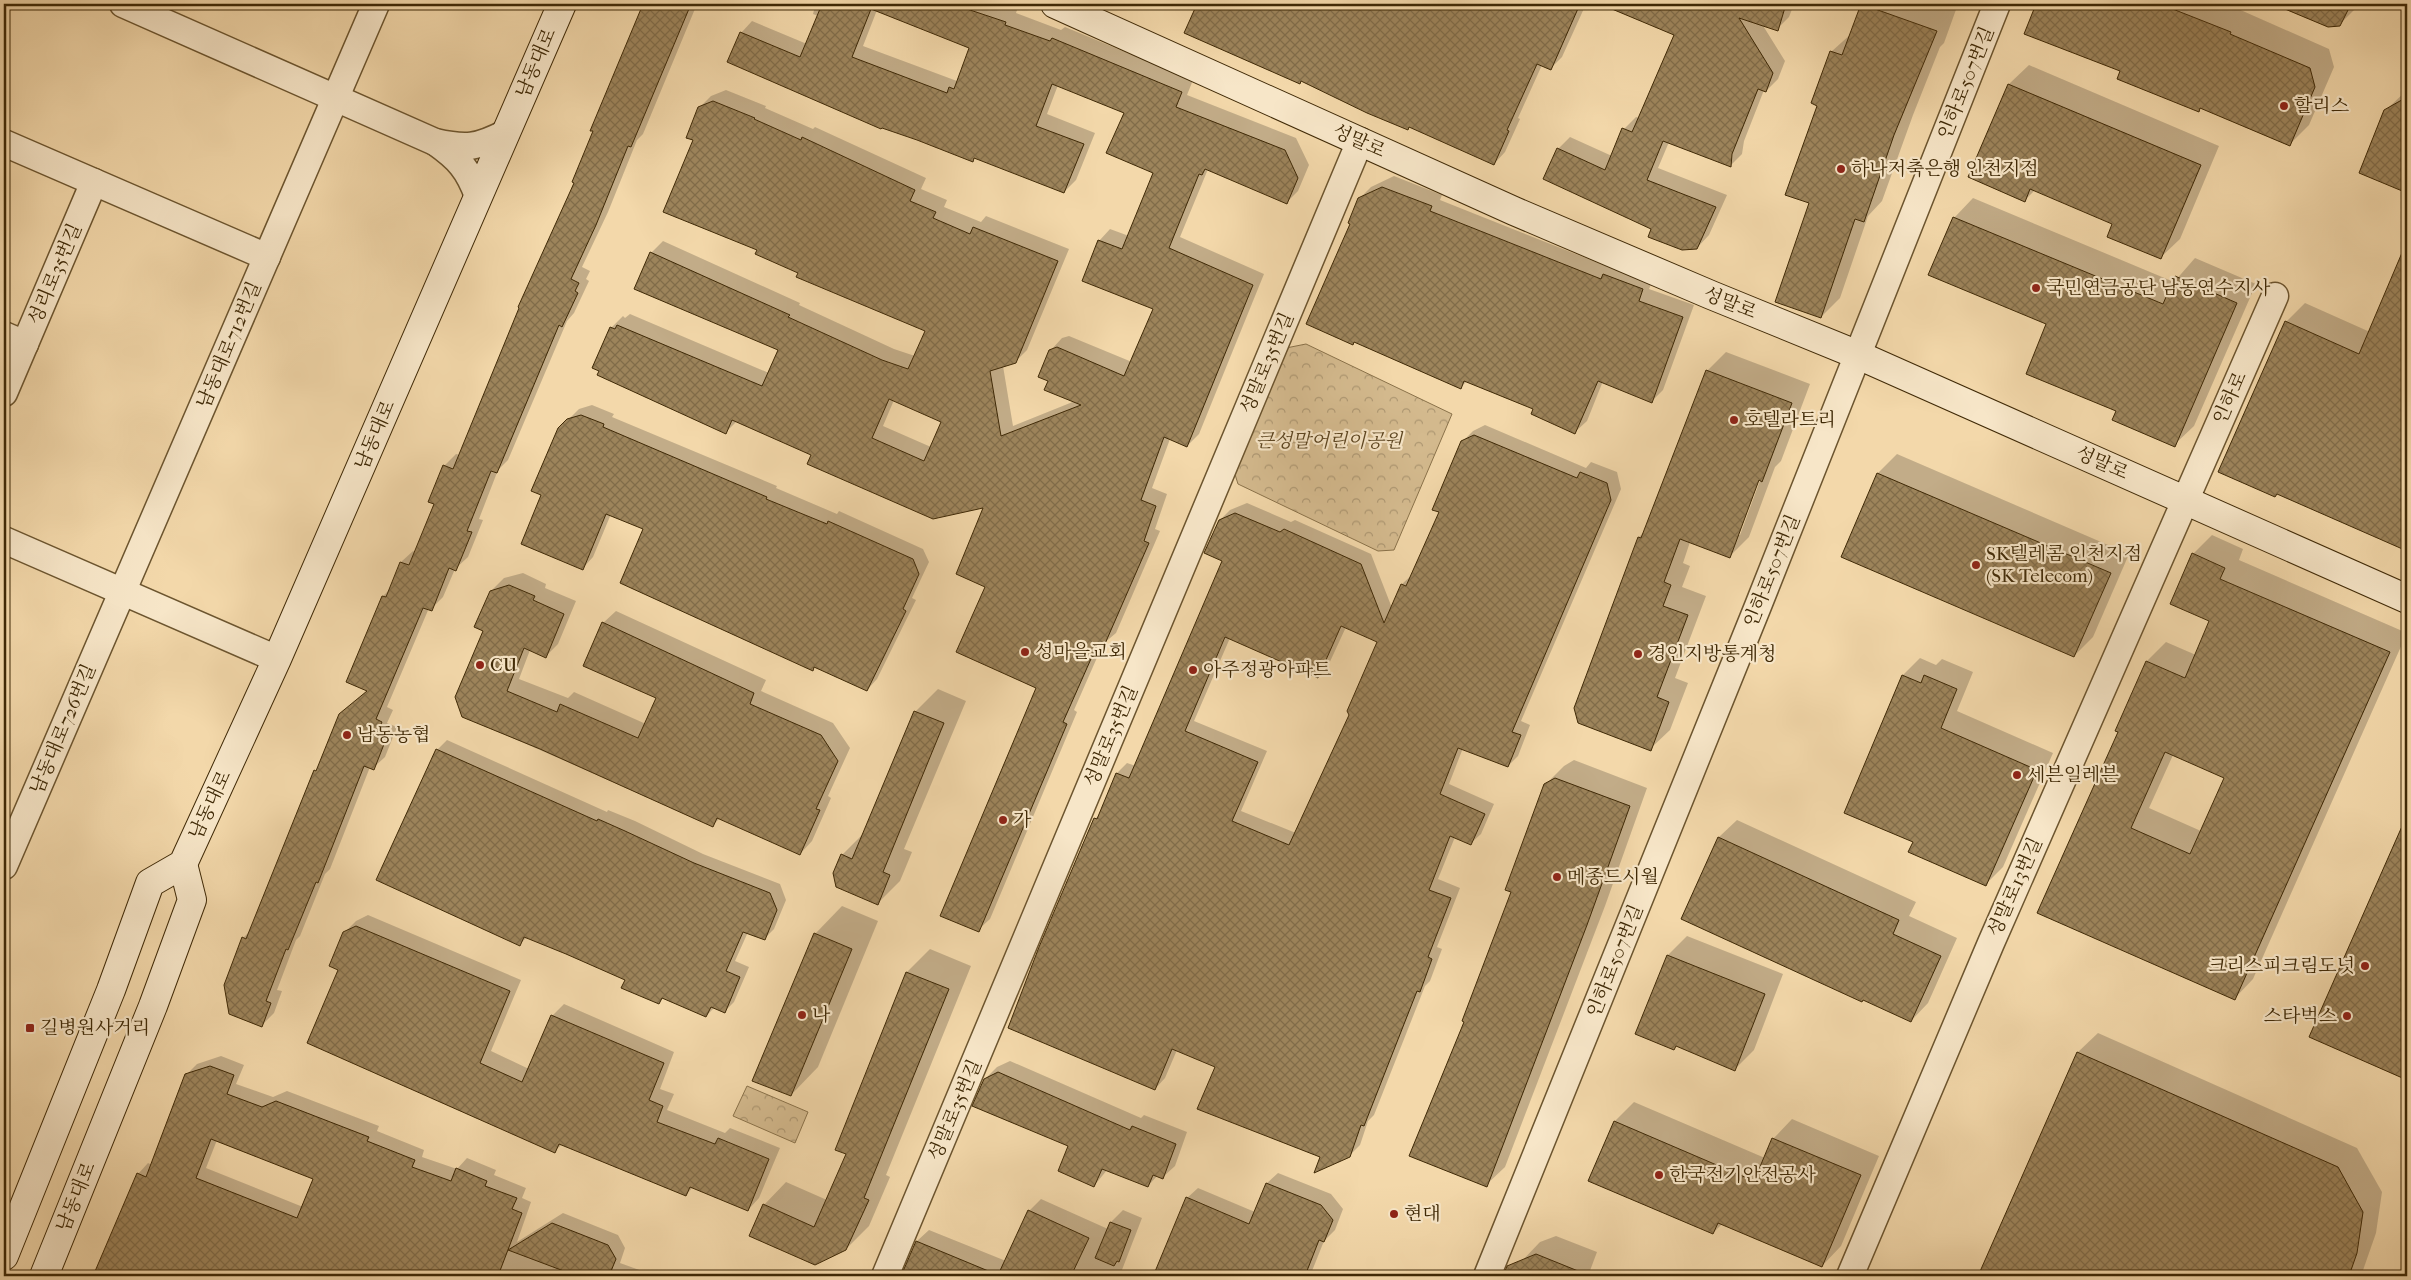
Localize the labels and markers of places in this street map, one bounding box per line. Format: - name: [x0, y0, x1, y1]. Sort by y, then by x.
- place label: 할리스: [2294, 95, 2349, 117]
- marker: 할리스: [2278, 100, 2290, 112]
- place label: 하나저축은행 인천지점: [1851, 158, 2039, 180]
- marker: 하나저축은행 인천지점: [1835, 163, 1847, 175]
- place label: 국민연금공단 남동연수지사: [2046, 277, 2271, 299]
- marker: 국민연금공단 남동연수지사: [2030, 282, 2042, 294]
- place label: 호텔라트리: [1744, 409, 1836, 431]
- marker: 호텔라트리: [1728, 414, 1740, 426]
- place label: SK텔레콤 인천지점 (SK Telecom): [1986, 543, 2142, 587]
- marker: SK텔레콤 인천지점 (SK Telecom): [1970, 559, 1982, 571]
- place label: 성마을교회: [1035, 641, 1127, 663]
- place label: 경인지방통계청: [1648, 643, 1776, 665]
- marker: 성마을교회: [1019, 646, 1031, 658]
- marker: 경인지방통계청: [1632, 648, 1644, 660]
- place label: CU: [490, 654, 518, 676]
- marker: CU: [474, 659, 486, 671]
- place label: 아주정광아파트: [1203, 659, 1331, 681]
- marker: 아주정광아파트: [1187, 664, 1199, 676]
- place label: 남동농협: [357, 724, 430, 746]
- marker: 남동농협: [341, 729, 353, 741]
- place label: 세븐일레븐: [2027, 764, 2119, 786]
- marker: 세븐일레븐: [2011, 769, 2023, 781]
- place label: 가: [1013, 809, 1032, 831]
- marker: 가: [997, 814, 1009, 826]
- place label: 메종드시월: [1567, 866, 1659, 888]
- marker: 메종드시월: [1551, 871, 1563, 883]
- place label: 크리스피크림도넛: [2208, 955, 2355, 977]
- marker: 크리스피크림도넛: [2359, 960, 2371, 972]
- place label: 나: [812, 1004, 831, 1026]
- place label: 스타벅스: [2264, 1005, 2337, 1027]
- marker: 나: [796, 1009, 808, 1021]
- marker: 스타벅스: [2341, 1010, 2353, 1022]
- place label: 길병원사거리: [40, 1017, 150, 1039]
- marker: 길병원사거리: [24, 1022, 36, 1034]
- place label: 한국전기안전공사: [1669, 1164, 1816, 1186]
- marker: 한국전기안전공사: [1653, 1169, 1665, 1181]
- place label: 현대: [1404, 1203, 1441, 1225]
- marker: 현대: [1388, 1208, 1400, 1220]

